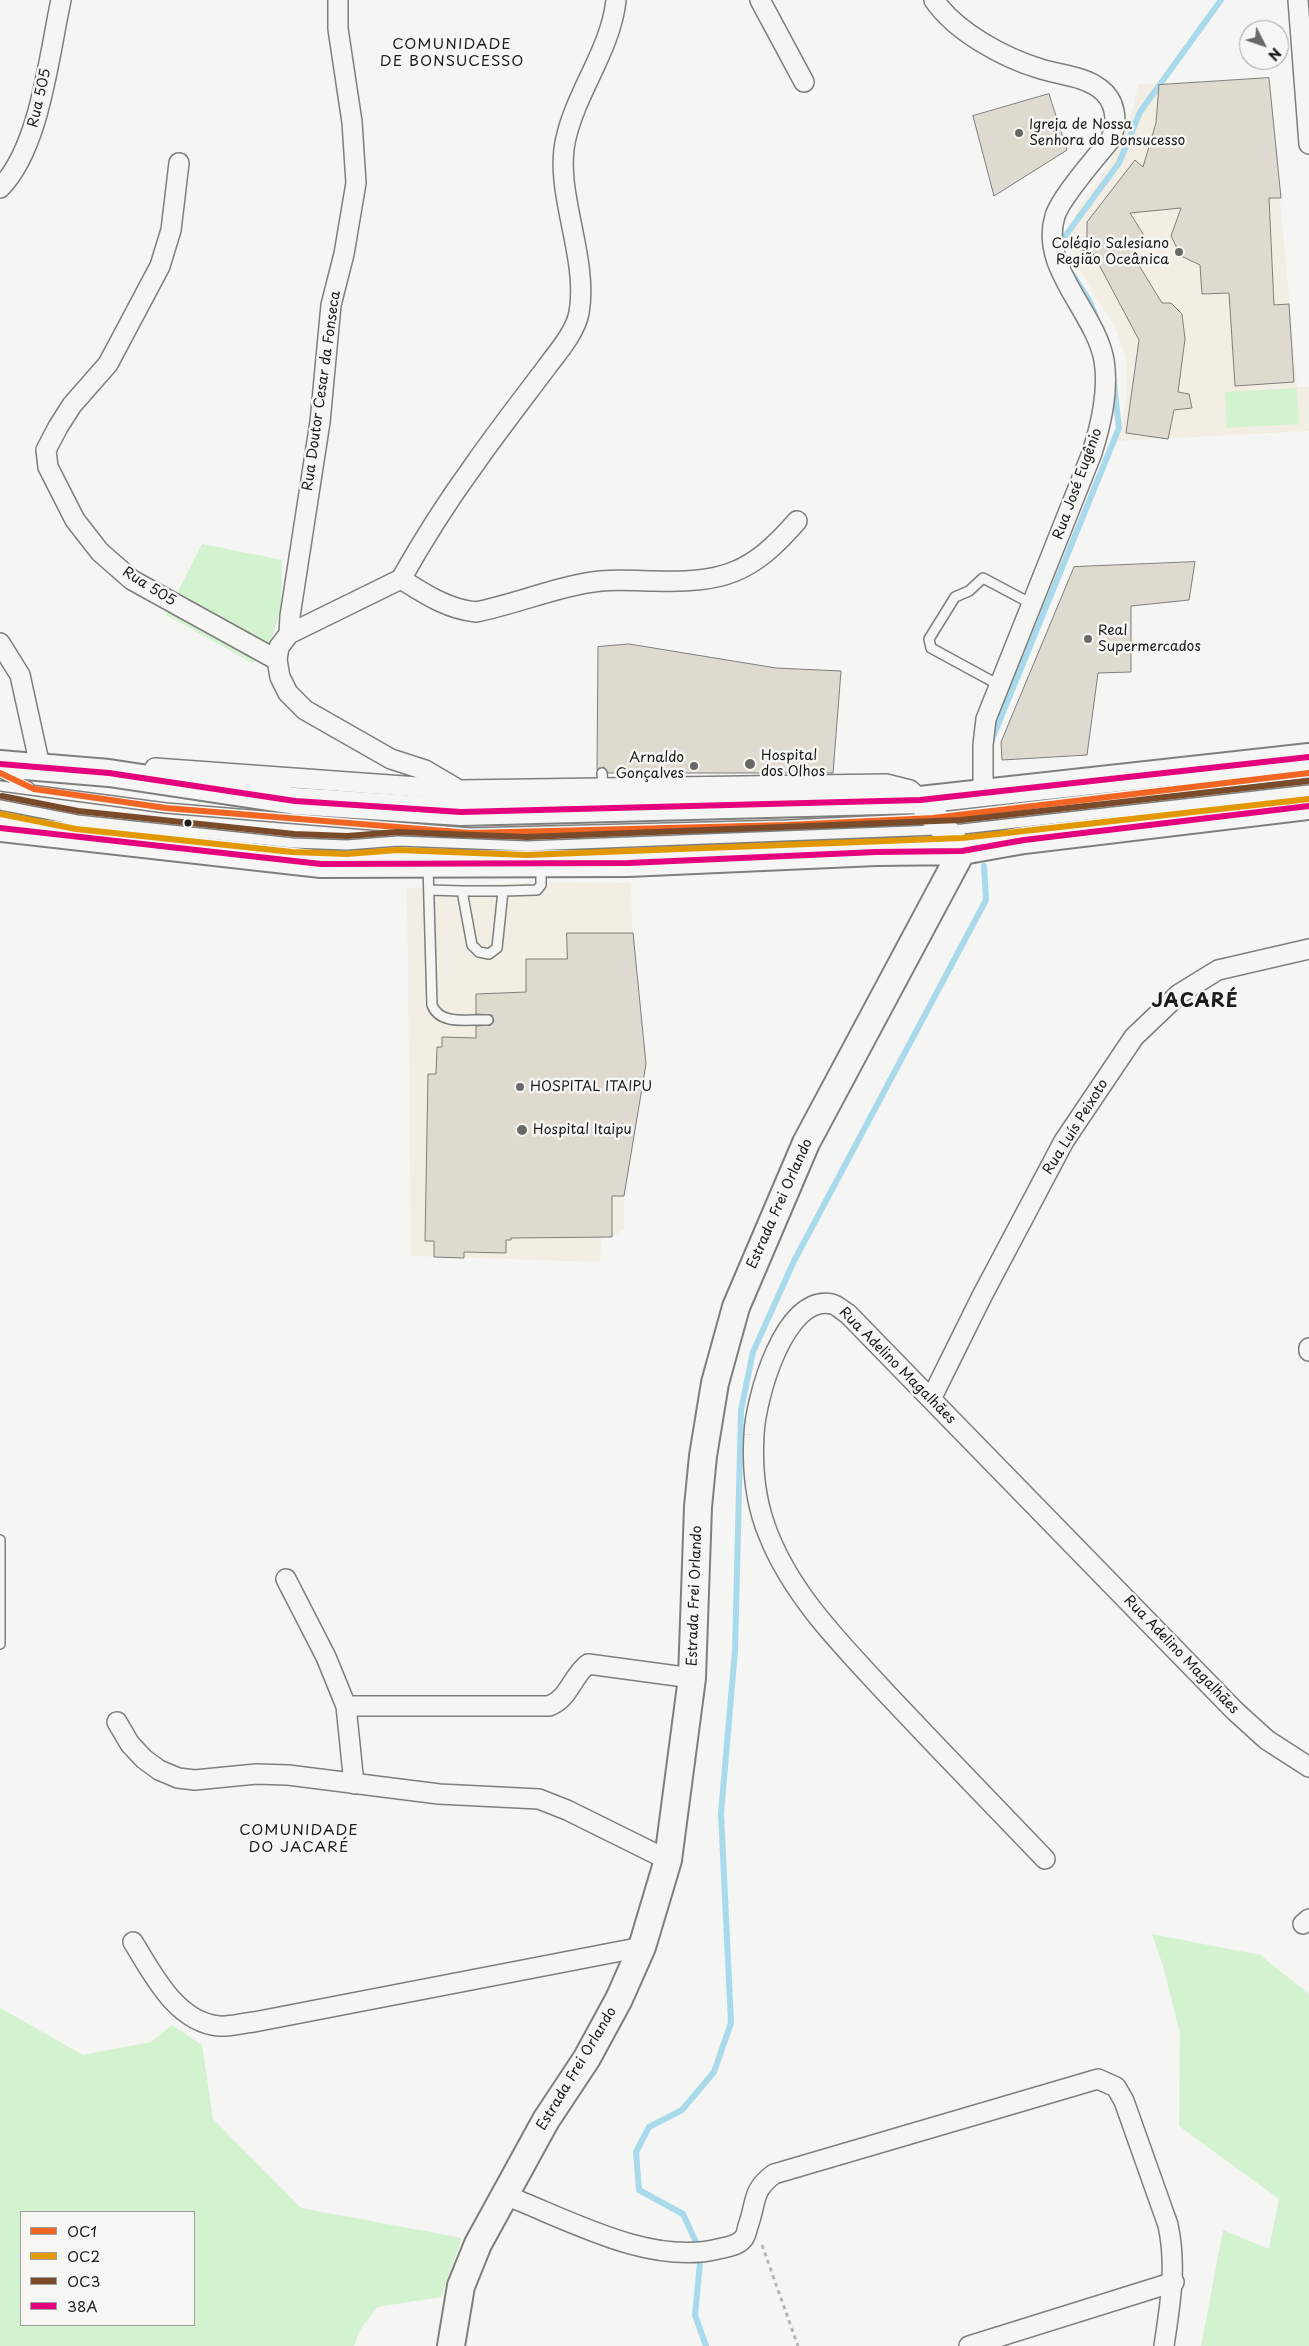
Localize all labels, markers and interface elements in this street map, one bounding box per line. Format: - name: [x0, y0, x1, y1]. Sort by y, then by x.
- north arrow: [1239, 20, 1289, 70]
- district label: COMUNIDADE DE BONSUCESSO: [378, 36, 526, 71]
- text: N: [1263, 43, 1287, 66]
- street label: Rua 505: [25, 67, 55, 129]
- place label: Igreja de Nossa Senhora do Bonsucesso: [1029, 117, 1185, 150]
- marker: Igreja de Nossa Senhora do Bonsucesso: [1013, 127, 1025, 139]
- place label: Colégio Salesiano Região Oceânica: [1051, 236, 1169, 268]
- marker: Colégio Salesiano Região Oceânica: [1173, 246, 1185, 258]
- street label: Rua Doutor Cesar da Fonseca: [300, 290, 344, 492]
- street label: Rua José Eugênio: [1050, 426, 1106, 542]
- street label: Rua 505: [119, 564, 179, 610]
- place label: Real Supermercados: [1098, 623, 1201, 656]
- marker: Real Supermercados: [1082, 633, 1094, 645]
- place label: Hospital dos Olhos: [761, 748, 825, 780]
- place label: Arnaldo Gonçalves: [616, 750, 684, 782]
- marker: Hospital dos Olhos: [743, 757, 757, 771]
- marker: Arnaldo Gonçalves: [688, 760, 700, 772]
- unlabelled marker: [183, 818, 193, 828]
- district label: JACARÉ: [1151, 991, 1239, 1013]
- street label: Rua Luís Peixoto: [1040, 1076, 1112, 1178]
- place label: HOSPITAL ITAIPU: [530, 1079, 652, 1095]
- marker: HOSPITAL ITAIPU: [514, 1081, 526, 1093]
- place label: Hospital Itaipu: [533, 1122, 632, 1138]
- marker: Hospital Itaipu: [515, 1123, 529, 1137]
- street label: Estrada Frei Orlando: [744, 1136, 816, 1272]
- street label: Rua Adelino Magalhães: [835, 1304, 959, 1428]
- street label: Estrada Frei Orlando: [684, 1525, 706, 1667]
- street label: Rua Adelino Magalhães: [1120, 1592, 1242, 1718]
- district label: COMUNIDADE DO JACARÉ: [238, 1822, 360, 1857]
- street label: Estrada Frei Orlando: [534, 2004, 620, 2134]
- legend: [20, 2211, 195, 2326]
- text: OC1: [67, 2219, 97, 2242]
- text: OC2: [67, 2244, 100, 2267]
- text: OC3: [67, 2269, 100, 2292]
- text: 38A: [67, 2294, 98, 2317]

